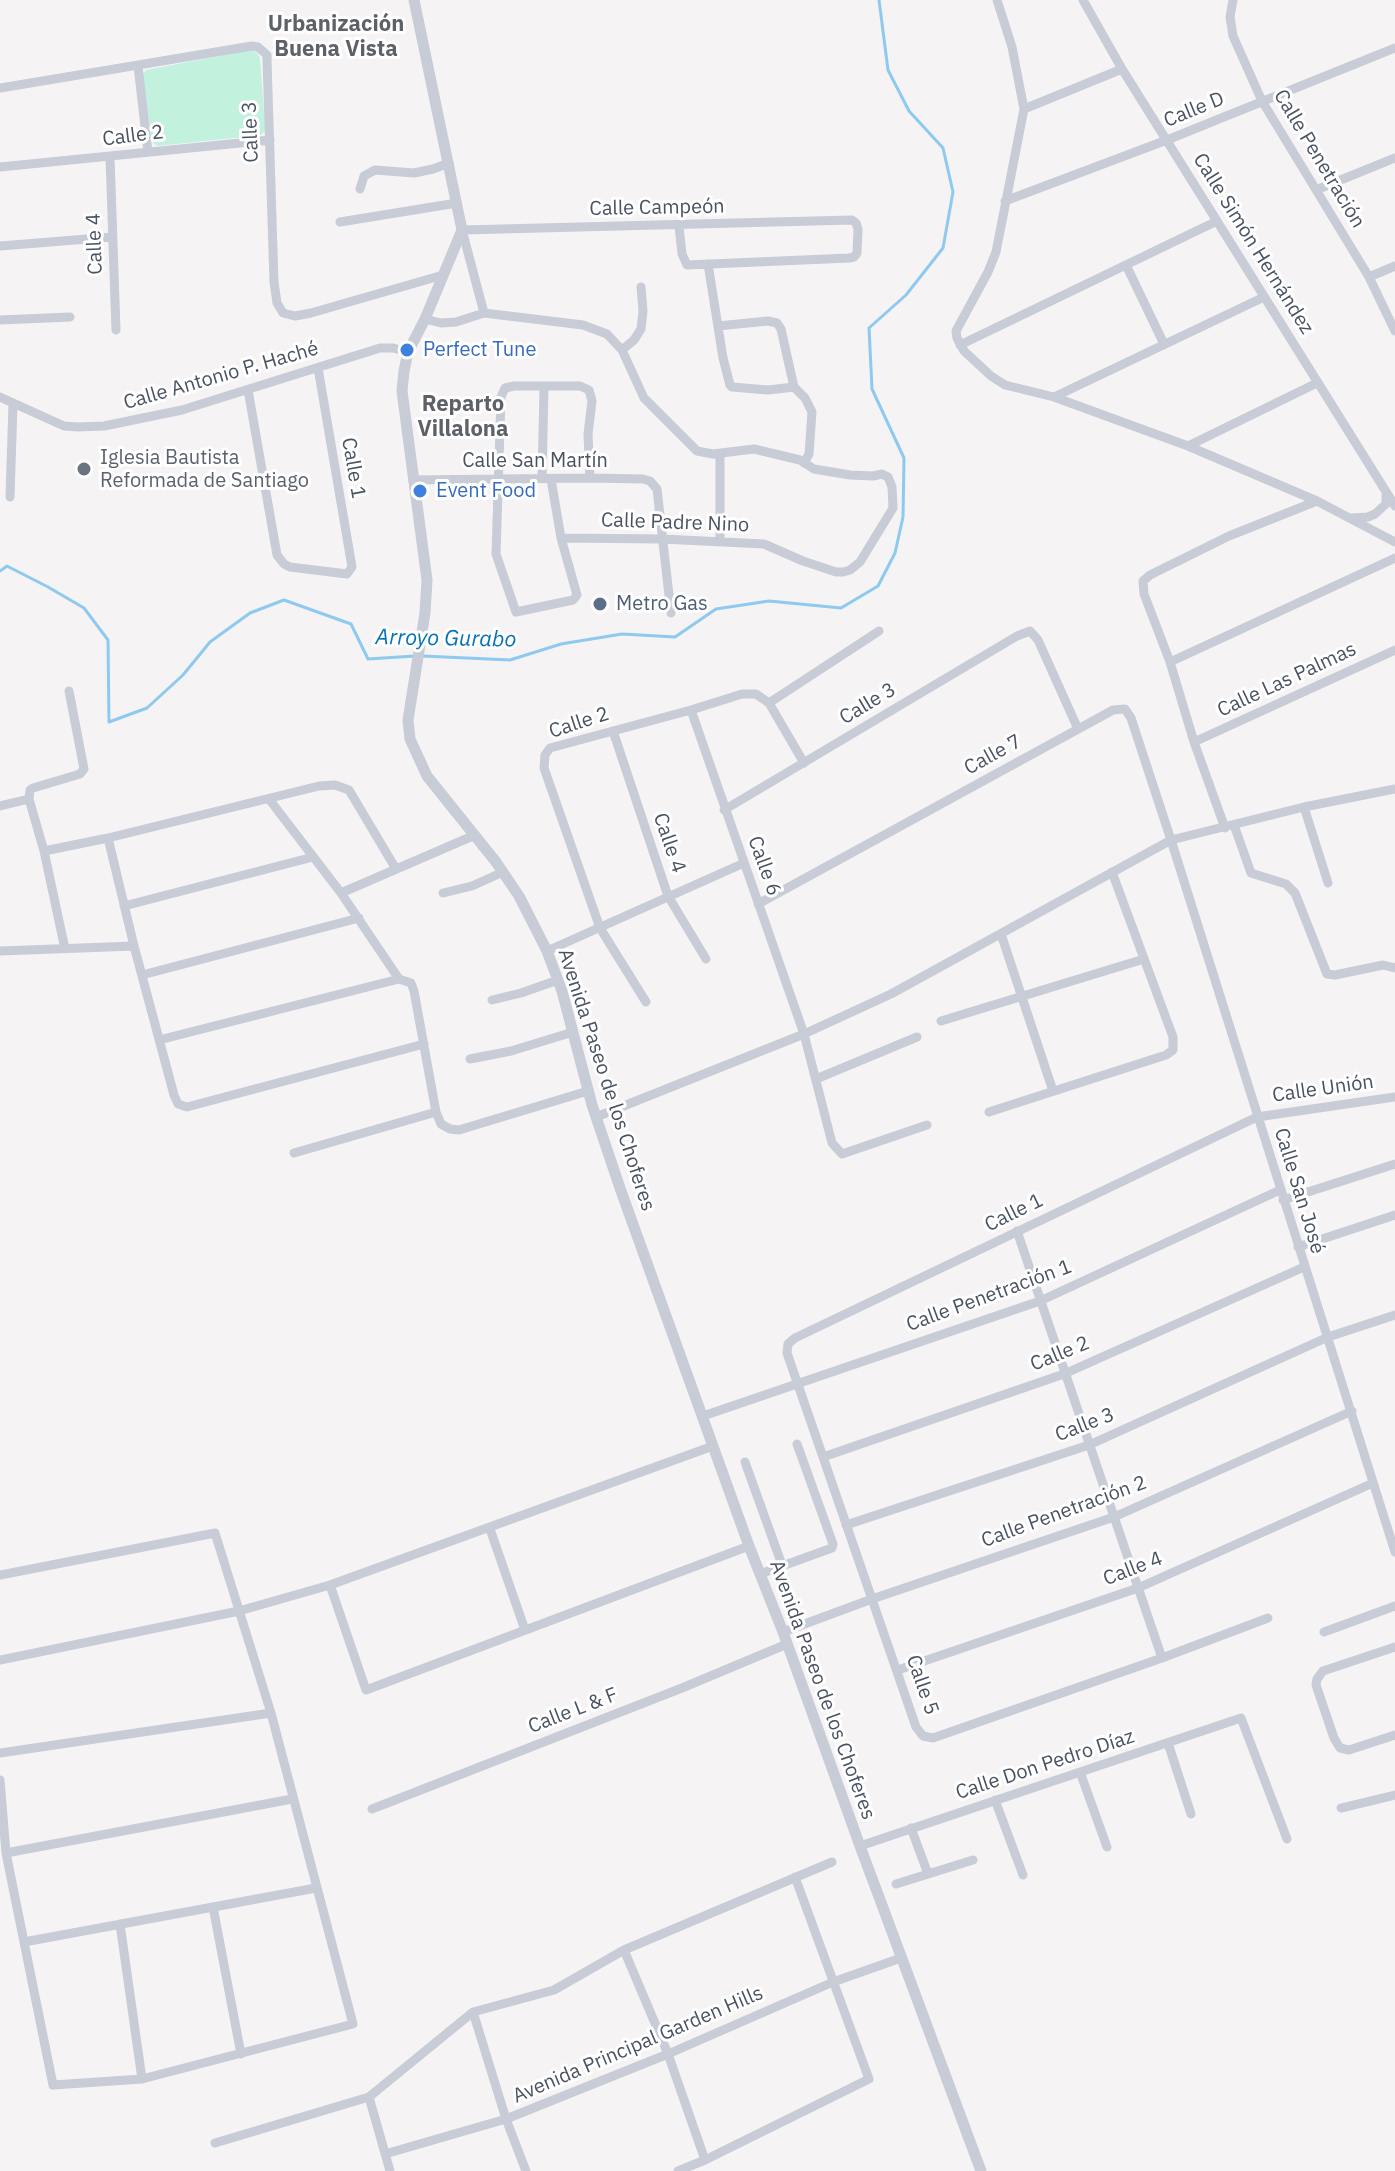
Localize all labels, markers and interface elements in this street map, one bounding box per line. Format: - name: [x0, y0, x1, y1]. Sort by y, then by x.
- district label: Urbanización Buena Vista: [268, 12, 404, 64]
- street label: Calle Penetración: [1268, 85, 1370, 233]
- street label: Calle D: [1160, 87, 1228, 133]
- street label: Calle 3: [238, 101, 264, 163]
- street label: Calle 2: [101, 120, 165, 152]
- street label: Calle Simón Hernández: [1188, 149, 1318, 339]
- street label: Calle Campeón: [589, 195, 725, 221]
- street label: Calle 4: [82, 213, 108, 275]
- street label: Calle Antonio P. Haché: [121, 337, 321, 415]
- place label: Perfect Tune: [423, 338, 536, 362]
- marker: Perfect Tune: [398, 341, 416, 359]
- district label: Reparto Villalona: [418, 392, 508, 444]
- street label: Calle 1: [336, 436, 370, 500]
- place label: Iglesia Bautista Reformada de Santiago: [100, 446, 309, 493]
- street label: Calle San Martín: [462, 449, 608, 473]
- marker: Iglesia Bautista Reformada de Santiago: [75, 460, 93, 478]
- place label: Event Food: [436, 479, 536, 503]
- marker: Event Food: [411, 482, 429, 500]
- street label: Calle Padre Nino: [600, 508, 750, 538]
- place label: Metro Gas: [616, 592, 708, 616]
- marker: Metro Gas: [591, 595, 609, 613]
- water label: Arroyo Gurabo: [375, 625, 517, 653]
- street label: Calle Las Palmas: [1214, 637, 1360, 723]
- street label: Calle 3: [835, 678, 901, 730]
- street label: Calle 2: [546, 702, 612, 744]
- street label: Calle 7: [960, 730, 1026, 780]
- street label: Calle 4: [648, 810, 690, 876]
- street label: Calle 6: [742, 833, 786, 899]
- street label: Avenida Paseo de los Choferes: [552, 946, 660, 1214]
- street label: Calle Unión: [1271, 1070, 1375, 1108]
- street label: Calle San José: [1269, 1125, 1329, 1257]
- street label: Calle 1: [981, 1189, 1047, 1237]
- street label: Calle Penetración 1: [903, 1255, 1075, 1337]
- street label: Calle 2: [1027, 1331, 1093, 1377]
- street label: Calle 3: [1052, 1403, 1118, 1447]
- street label: Calle Penetración 2: [978, 1471, 1150, 1553]
- street label: Calle 4: [1100, 1547, 1166, 1591]
- street label: Avenida Paseo de los Choferes: [764, 1557, 880, 1823]
- street label: Calle 5: [901, 1652, 943, 1718]
- street label: Calle L & F: [525, 1683, 621, 1739]
- street label: Calle Don Pedro Díaz: [953, 1725, 1137, 1805]
- street label: Avenida Principal Garden Hills: [509, 1981, 767, 2109]

